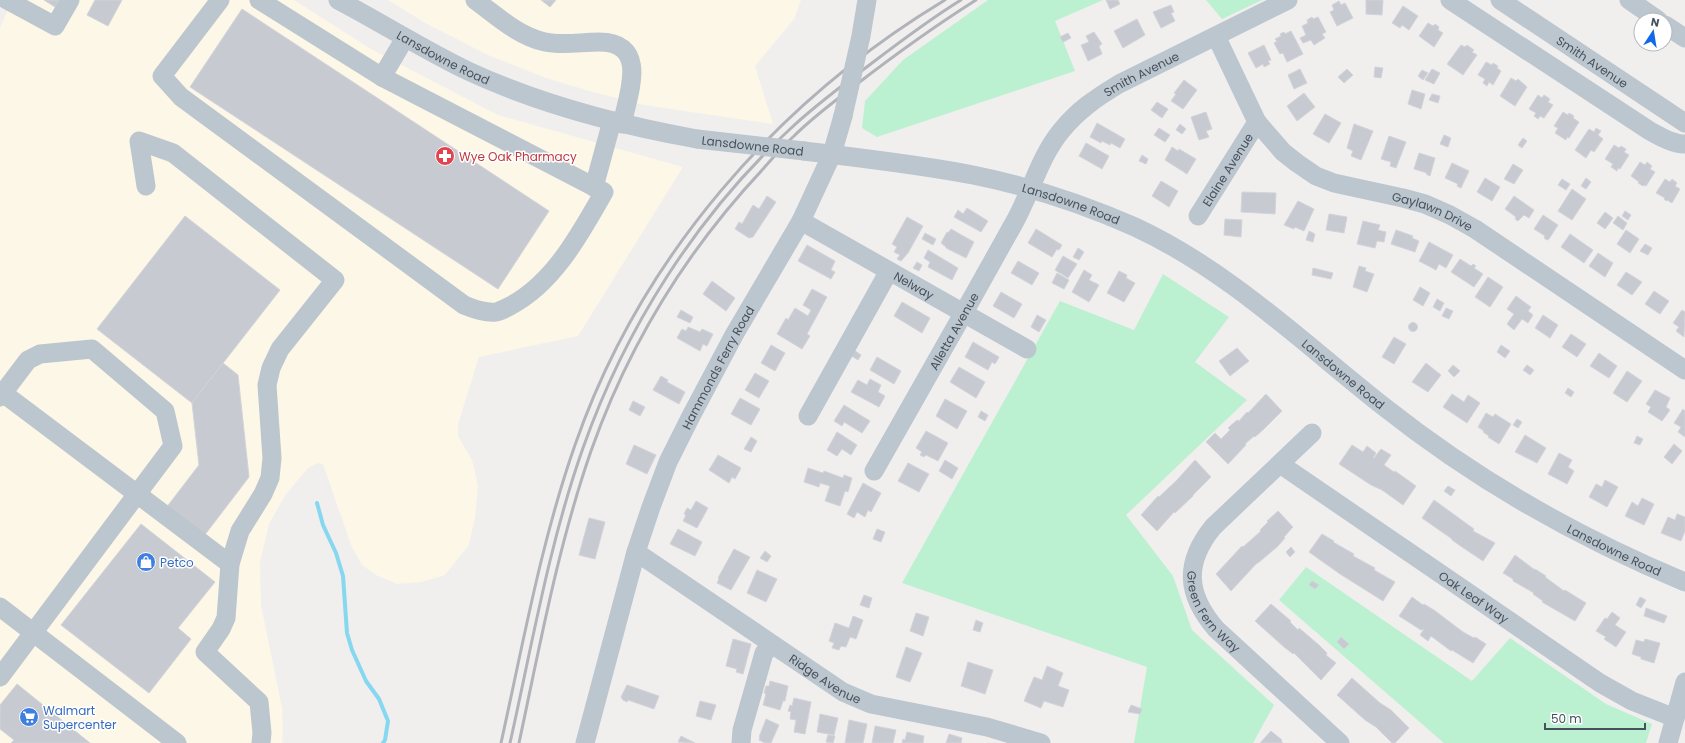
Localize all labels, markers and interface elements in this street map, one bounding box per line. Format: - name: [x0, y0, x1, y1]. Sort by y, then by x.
- north arrow: [1633, 12, 1673, 52]
- text: N: [1649, 14, 1661, 31]
- street label: Lansdowne Road: [394, 26, 492, 88]
- street label: Smith Avenue: [1553, 31, 1632, 91]
- street label: Smith Avenue: [1100, 47, 1182, 100]
- street label: Elaine Avenue: [1198, 129, 1257, 209]
- street label: Lansdowne Road: [701, 131, 805, 159]
- pharmacy icon: Wye Oak Pharmacy: [434, 145, 456, 167]
- place label: Wye Oak Pharmacy: [459, 148, 577, 165]
- street label: Lansdowne Road: [1020, 179, 1123, 228]
- street label: Gaylawn Drive: [1391, 187, 1476, 235]
- street label: Nelway: [891, 267, 937, 303]
- street label: Alletta Avenue: [925, 289, 982, 373]
- street label: Hammonds Ferry Road: [677, 303, 758, 432]
- street label: Lansdowne Road: [1299, 335, 1389, 413]
- street label: Lansdowne Road: [1564, 520, 1664, 580]
- shop icon: Petco: [135, 551, 157, 573]
- place label: Petco: [160, 554, 194, 571]
- street label: Oak Leaf Way: [1435, 567, 1513, 627]
- street label: Green Fern Way: [1184, 571, 1245, 656]
- street label: Ridge Avenue: [786, 650, 864, 707]
- place label: Walmart Supercenter: [43, 702, 117, 733]
- scale bar: [1545, 705, 1645, 731]
- supermarket icon: Walmart Supercenter: [18, 706, 40, 728]
- text: 50 m: [1551, 710, 1582, 727]

